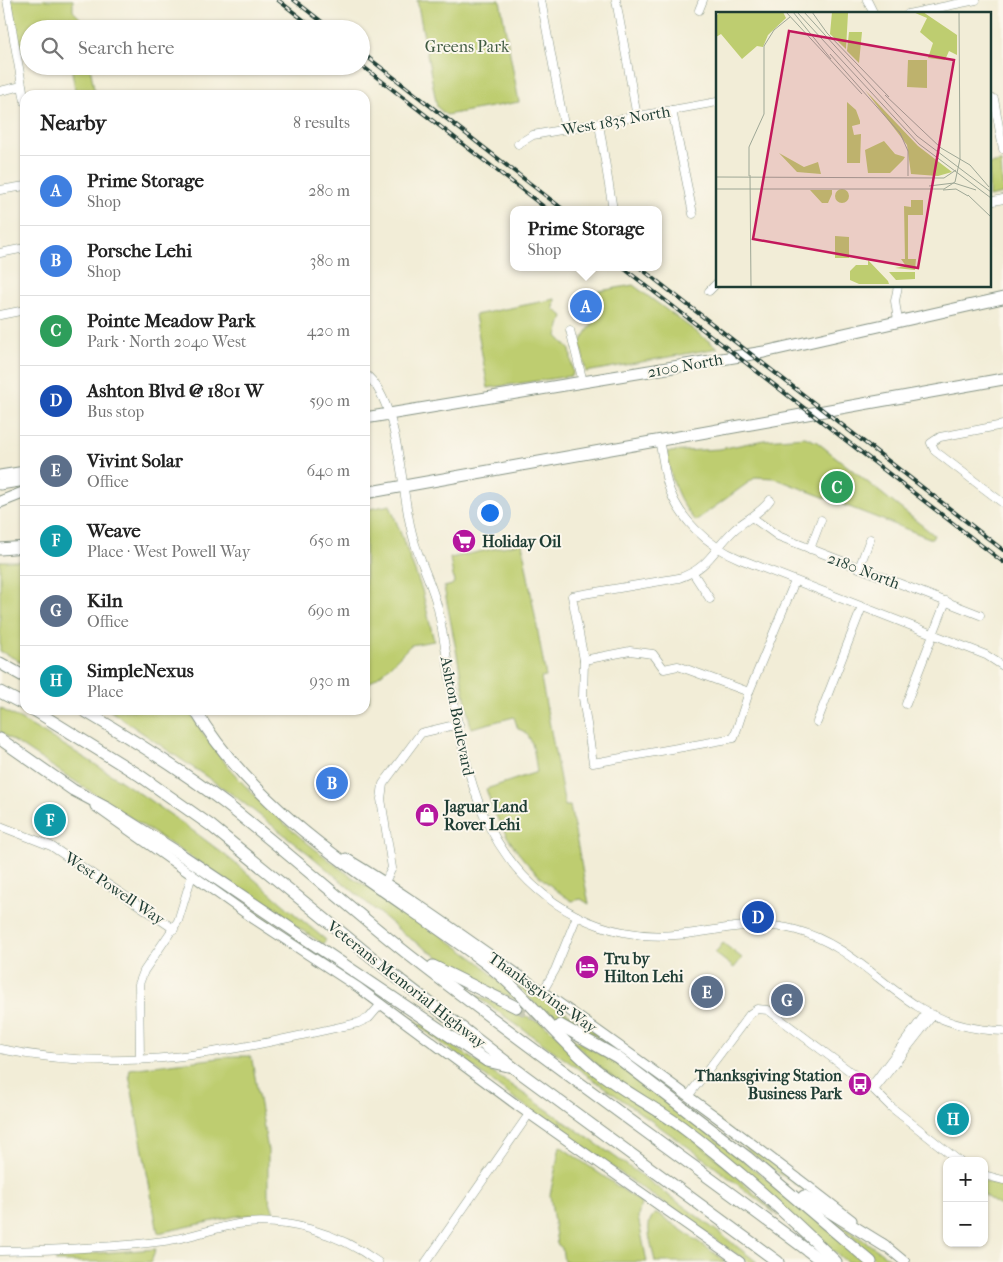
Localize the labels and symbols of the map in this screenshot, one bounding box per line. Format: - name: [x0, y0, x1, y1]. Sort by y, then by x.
- inset map: [716, 12, 990, 288]
- park label: Greens Park: [425, 37, 510, 56]
- street label: West 1835 North: [559, 102, 672, 140]
- pin: A: [570, 287, 602, 325]
- street label: 2100 North: [646, 350, 724, 381]
- pin: C: [821, 468, 853, 506]
- your location: [477, 500, 503, 526]
- supermarket icon: Holiday Oil: [451, 528, 477, 554]
- place label: Holiday Oil: [482, 532, 562, 552]
- street label: 2180 North: [825, 548, 903, 593]
- street label: Ashton Boulevard: [436, 654, 478, 778]
- pin: B: [316, 764, 348, 802]
- place label: Jaguar Land Rover Lehi: [442, 797, 529, 834]
- pin: F: [34, 801, 66, 839]
- shop icon: Jaguar Land Rover Lehi: [414, 802, 440, 828]
- street label: West Powell Way: [60, 847, 169, 929]
- pin: D: [742, 898, 774, 936]
- street label: Veterans Memorial Highway: [323, 916, 490, 1053]
- street label: Thanksgiving Way: [485, 948, 601, 1037]
- place label: Tru by Hilton Lehi: [603, 949, 684, 986]
- hotel icon: Tru by Hilton Lehi: [574, 954, 600, 980]
- pin: E: [691, 973, 723, 1011]
- pin: G: [771, 981, 803, 1019]
- place label: Thanksgiving Station Business Park: [694, 1066, 843, 1103]
- bus stop icon: Thanksgiving Station Business Park: [847, 1071, 873, 1097]
- pin: H: [937, 1100, 969, 1138]

